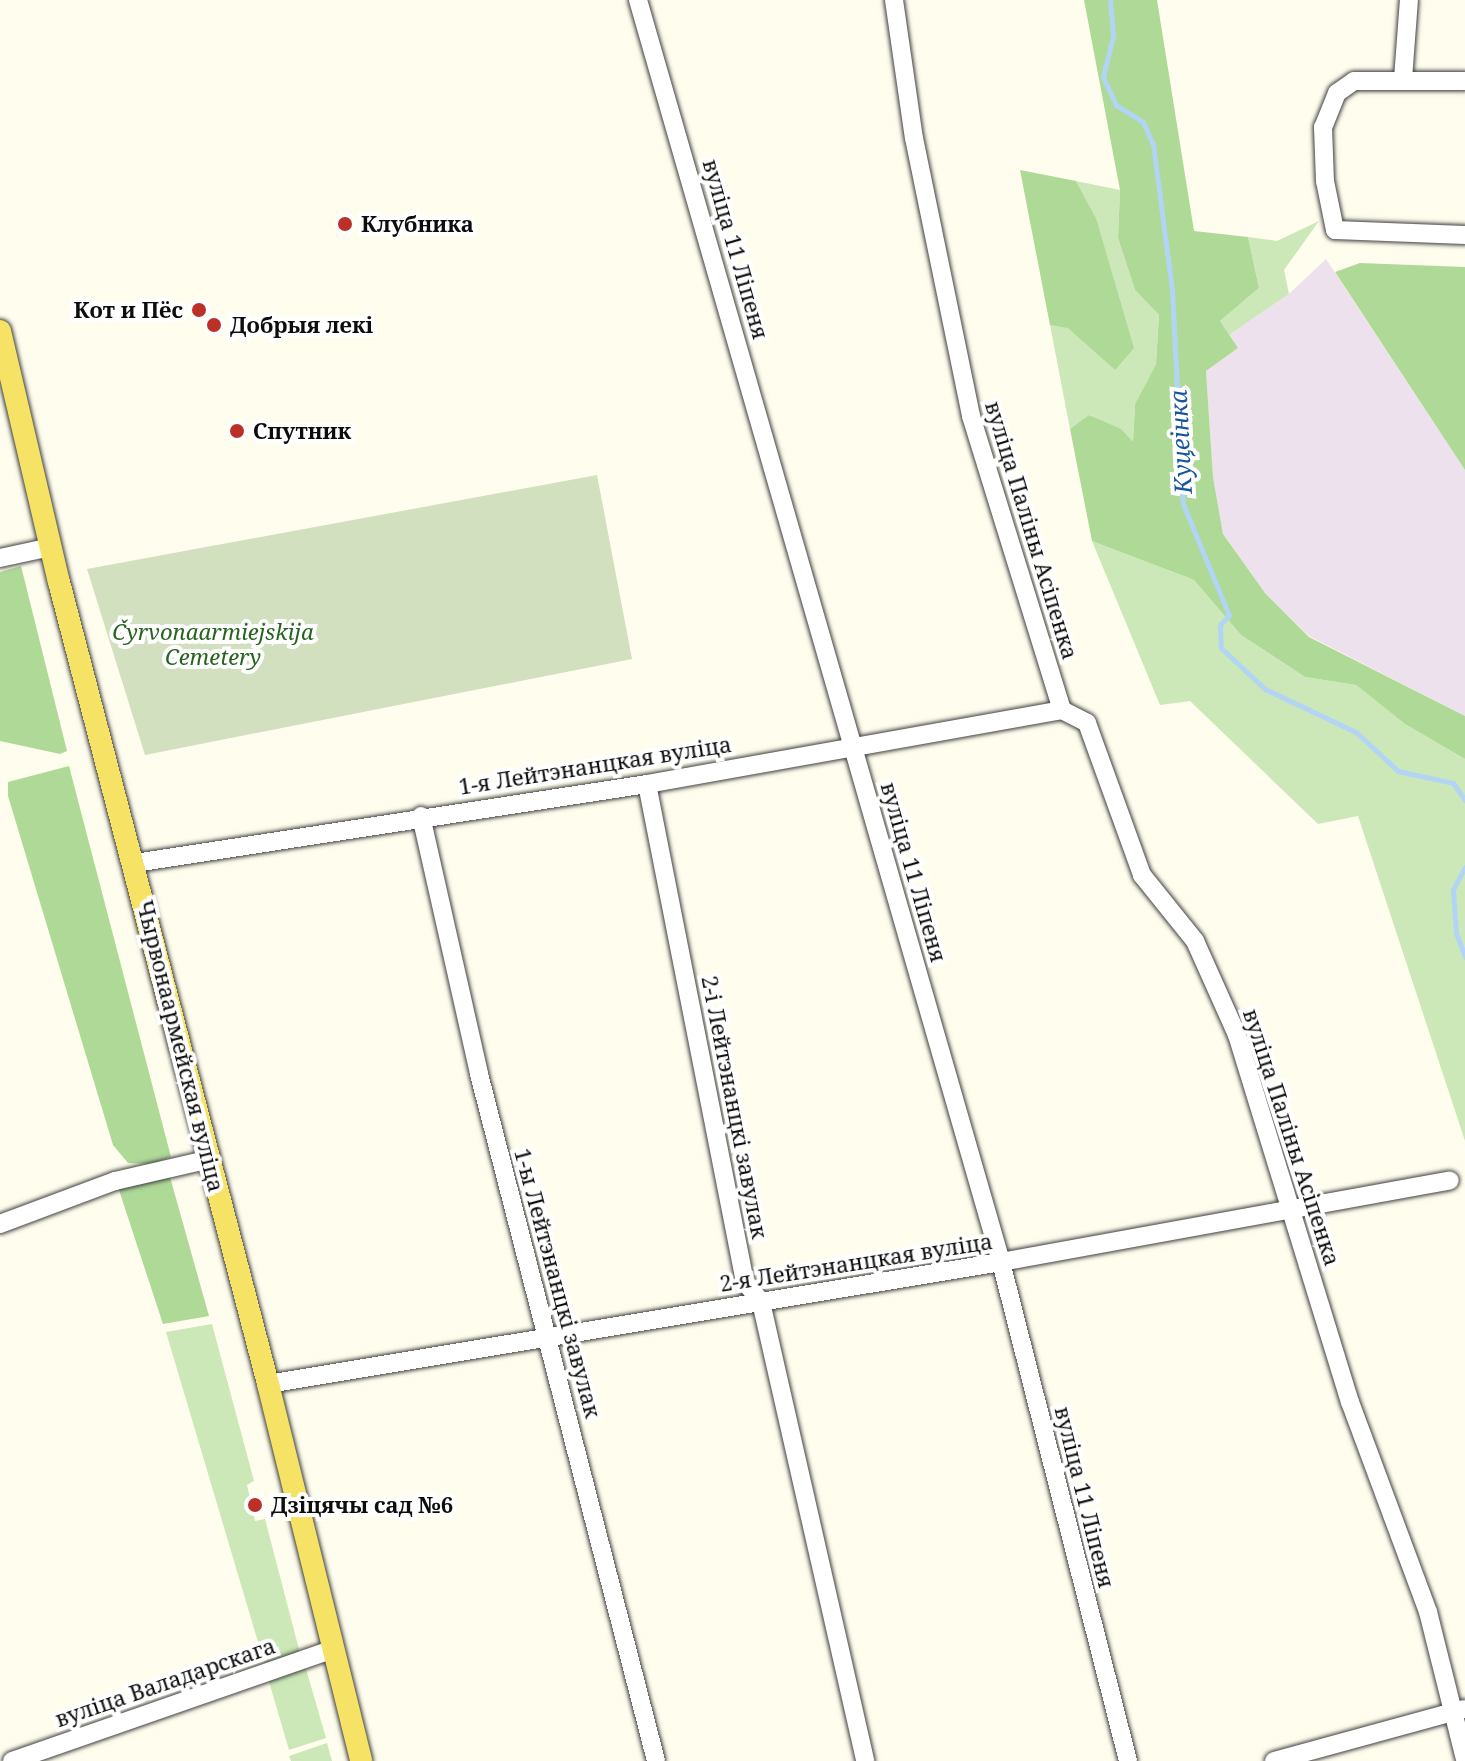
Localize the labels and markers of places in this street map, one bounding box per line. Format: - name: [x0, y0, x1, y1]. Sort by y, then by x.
- place label: Клубника: [361, 211, 474, 237]
- marker: Клубника: [336, 215, 354, 233]
- place label: Кот и Пёс: [73, 297, 183, 323]
- marker: Кот и Пёс: [190, 301, 208, 319]
- place label: Добрыя лекі: [230, 312, 373, 338]
- marker: Добрыя лекі: [205, 316, 223, 334]
- place label: Спутник: [253, 418, 351, 444]
- marker: Спутник: [228, 422, 246, 440]
- place label: Дзіцячы сад №6: [271, 1492, 453, 1518]
- marker: Дзіцячы сад №6: [246, 1496, 264, 1514]

